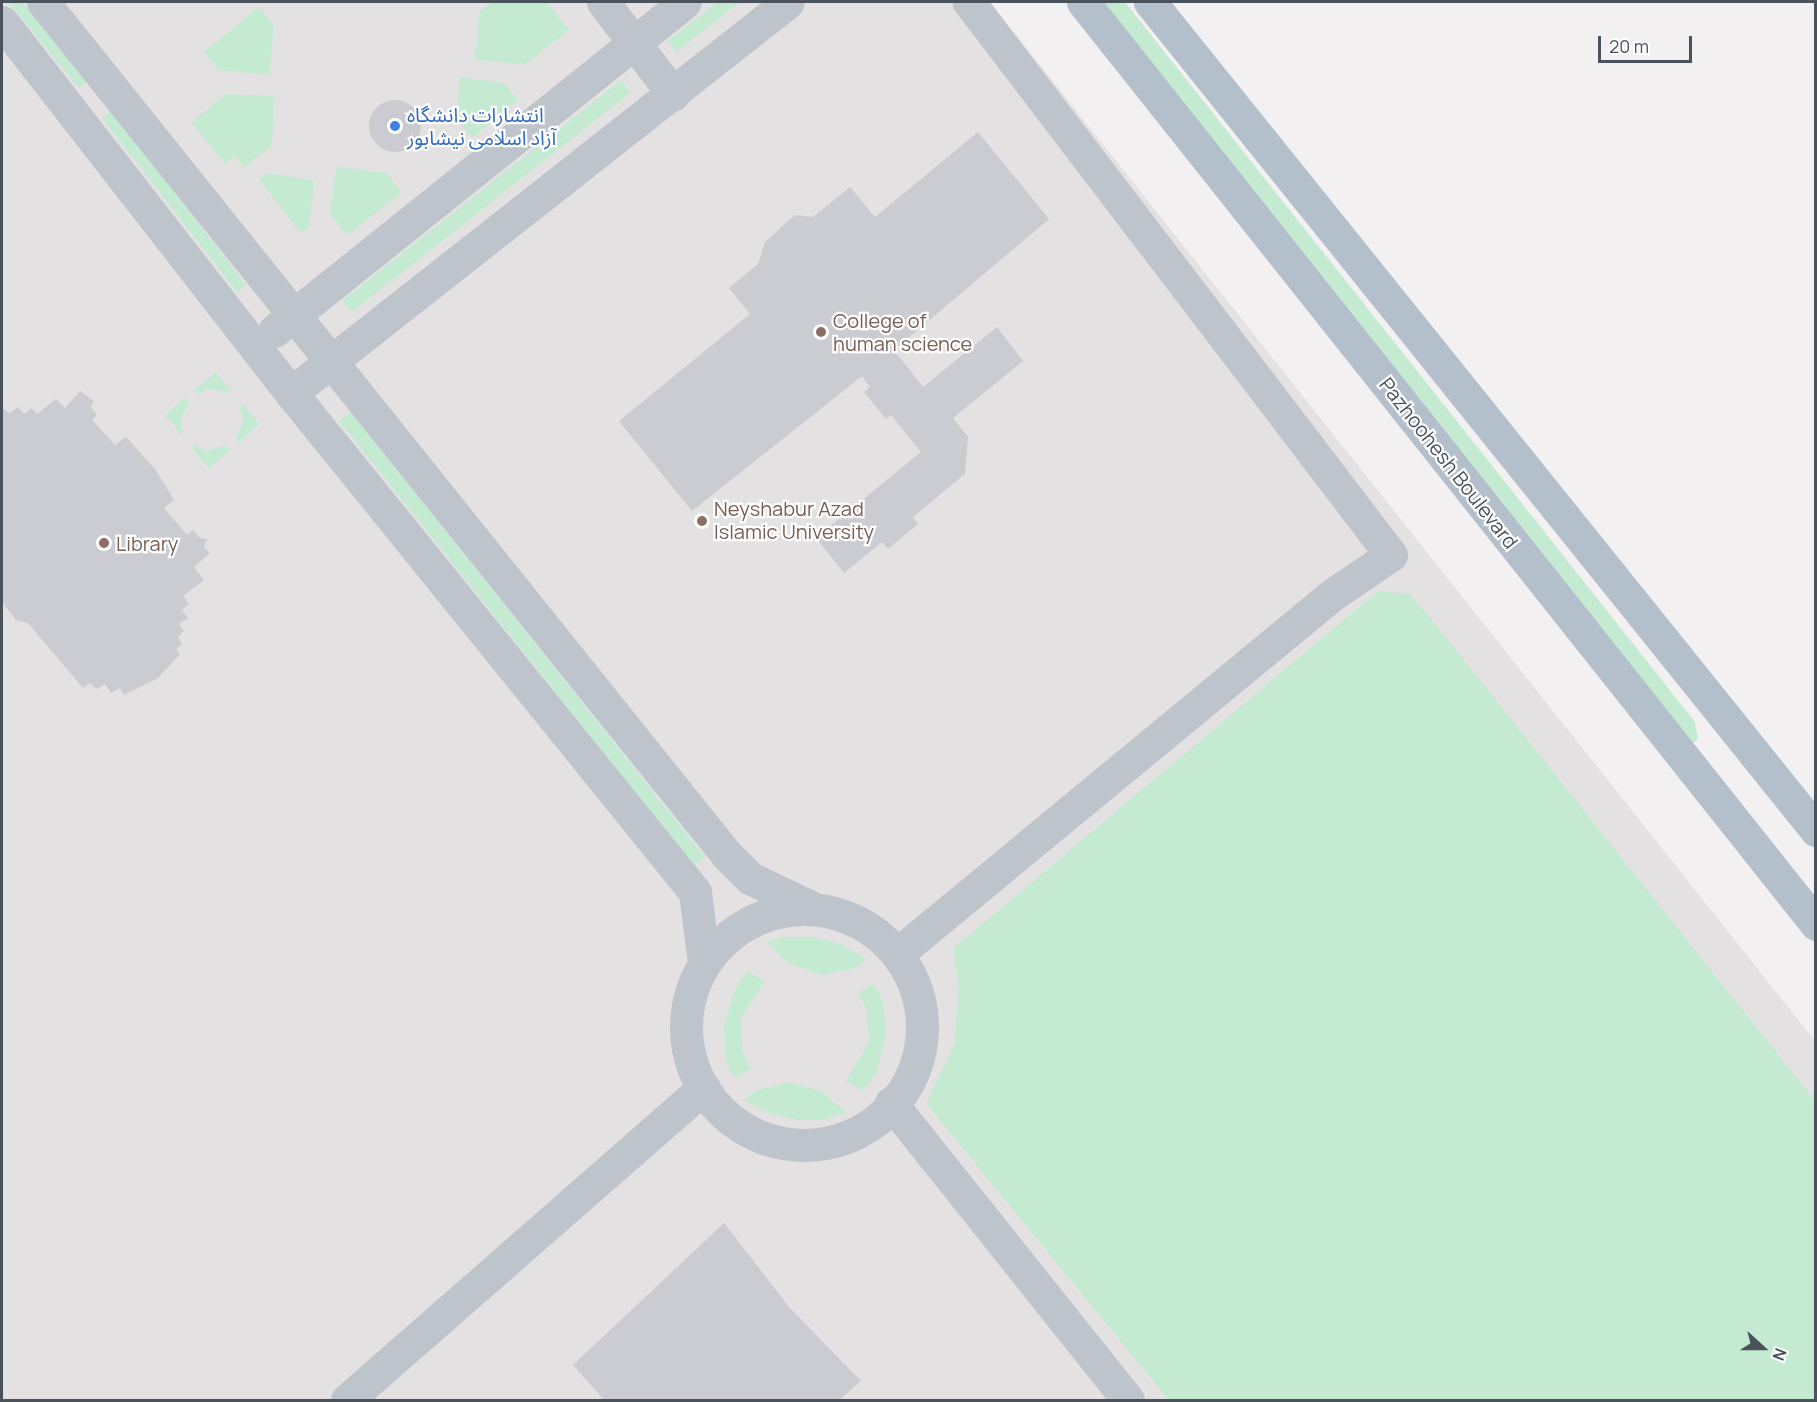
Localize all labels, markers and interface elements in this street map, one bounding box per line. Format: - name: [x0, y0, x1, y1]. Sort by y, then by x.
- scale bar: [1601, 24, 1696, 62]
- text: 20 m: [1609, 34, 1649, 58]
- place label: انتشارات دانشگاه آزاد اسلامی نیشابور: [407, 102, 556, 149]
- marker: انتشارات دانشگاه آزاد اسلامی نیشابور: [388, 119, 402, 133]
- place label: College of human science: [833, 308, 972, 355]
- marker: College of human science: [814, 325, 828, 339]
- street label: Pazhoohesh Boulevard: [1375, 373, 1523, 553]
- place label: Neyshabur Azad Islamic University: [714, 497, 874, 544]
- marker: Neyshabur Azad Islamic University: [695, 514, 709, 528]
- place label: Library: [116, 531, 178, 555]
- marker: Library: [97, 536, 111, 550]
- north arrow: [1733, 1318, 1793, 1378]
- text: N: [1767, 1345, 1792, 1364]

